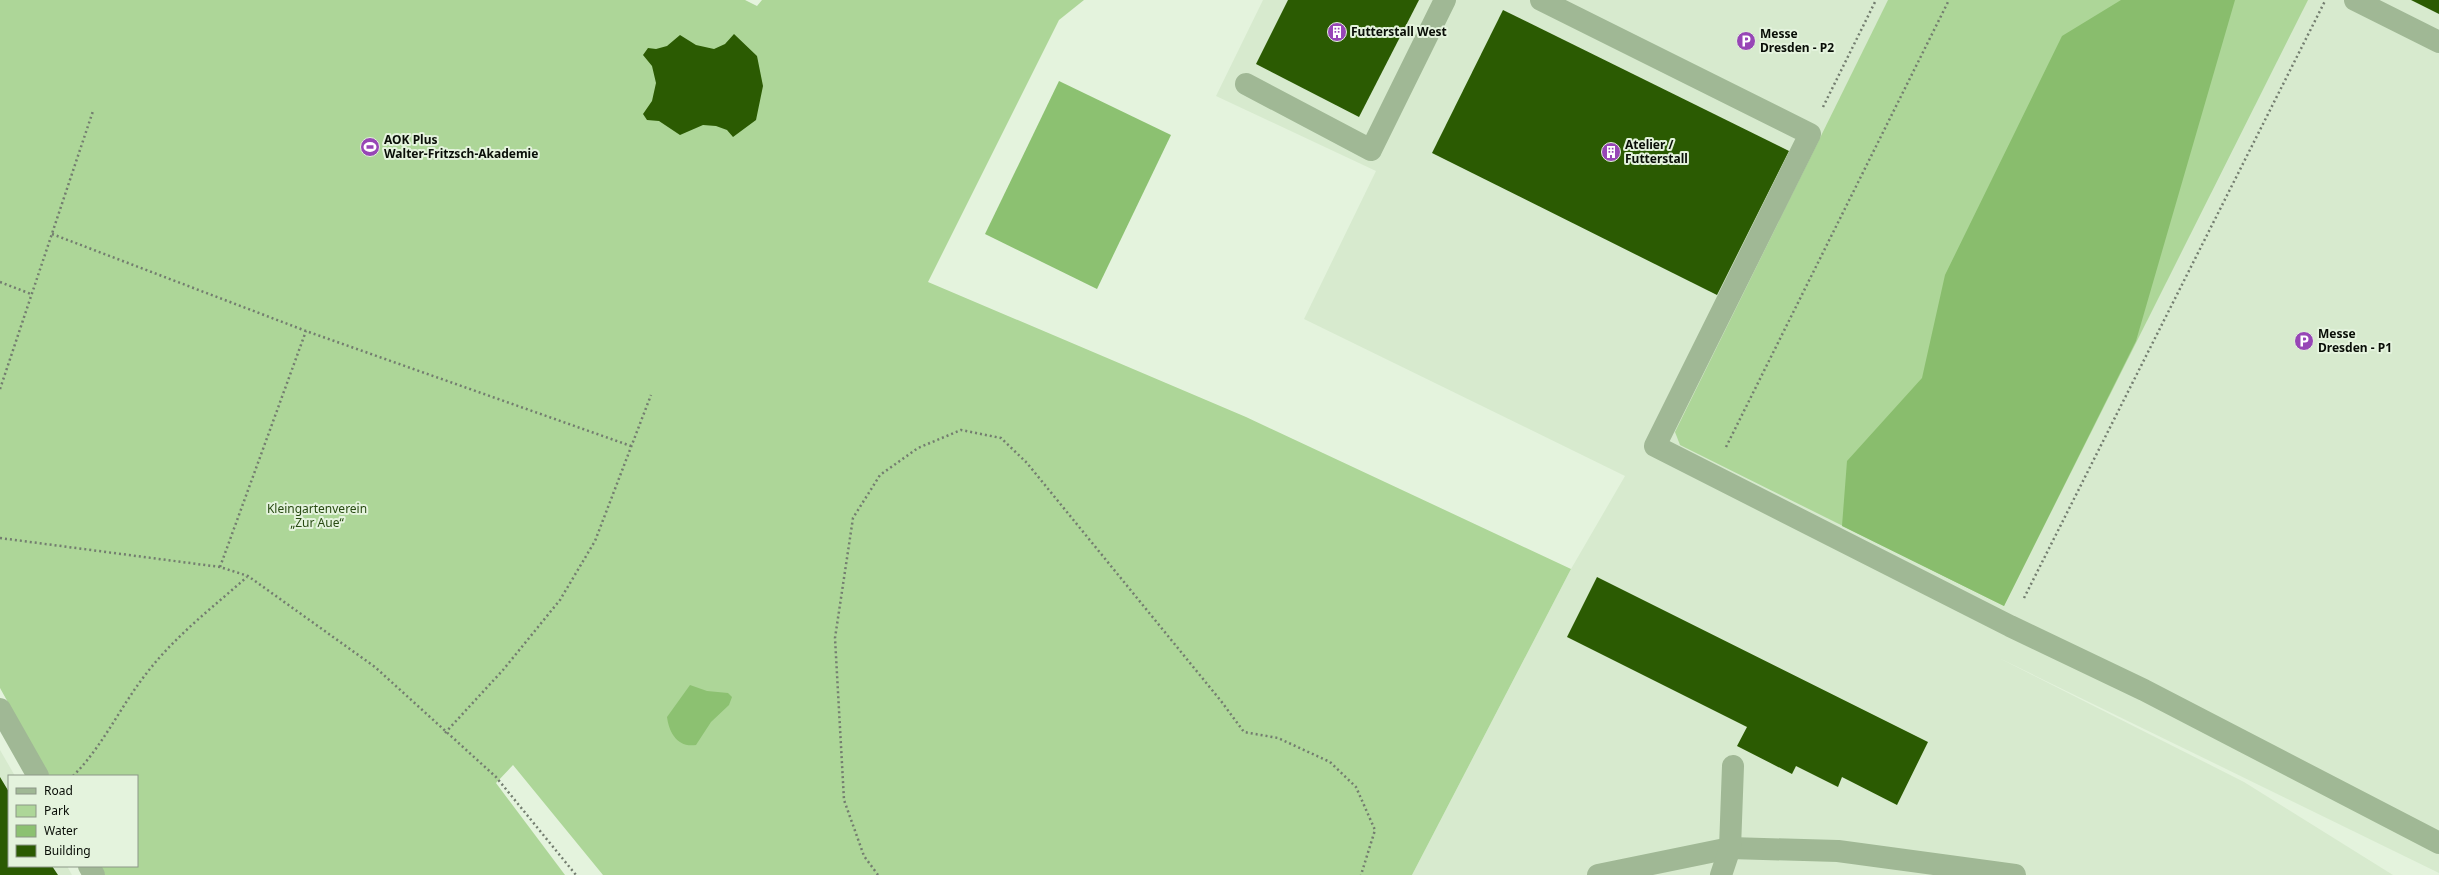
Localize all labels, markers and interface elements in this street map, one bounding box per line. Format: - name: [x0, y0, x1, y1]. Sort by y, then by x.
- building icon: Futterstall West: [1326, 21, 1348, 43]
- place label: Futterstall West: [1351, 23, 1447, 40]
- place label: Messe Dresden - P2: [1760, 25, 1834, 56]
- parking icon: Messe Dresden - P2: [1735, 30, 1757, 52]
- place label: AOK Plus Walter-Fritzsch-Akademie: [384, 131, 538, 162]
- sports icon: AOK Plus Walter-Fritzsch-Akademie: [359, 136, 381, 158]
- place label: Atelier / Futterstall: [1625, 136, 1688, 167]
- building icon: Atelier / Futterstall: [1600, 141, 1622, 163]
- place label: Messe Dresden - P1: [2318, 325, 2392, 356]
- parking icon: Messe Dresden - P1: [2293, 330, 2315, 352]
- park label: Kleingartenverein „Zur Aue“: [267, 500, 367, 531]
- legend: [8, 775, 138, 867]
- text: Road: [44, 782, 73, 799]
- text: Park: [44, 802, 70, 819]
- text: Water: [44, 822, 78, 839]
- text: Building: [44, 842, 91, 859]

